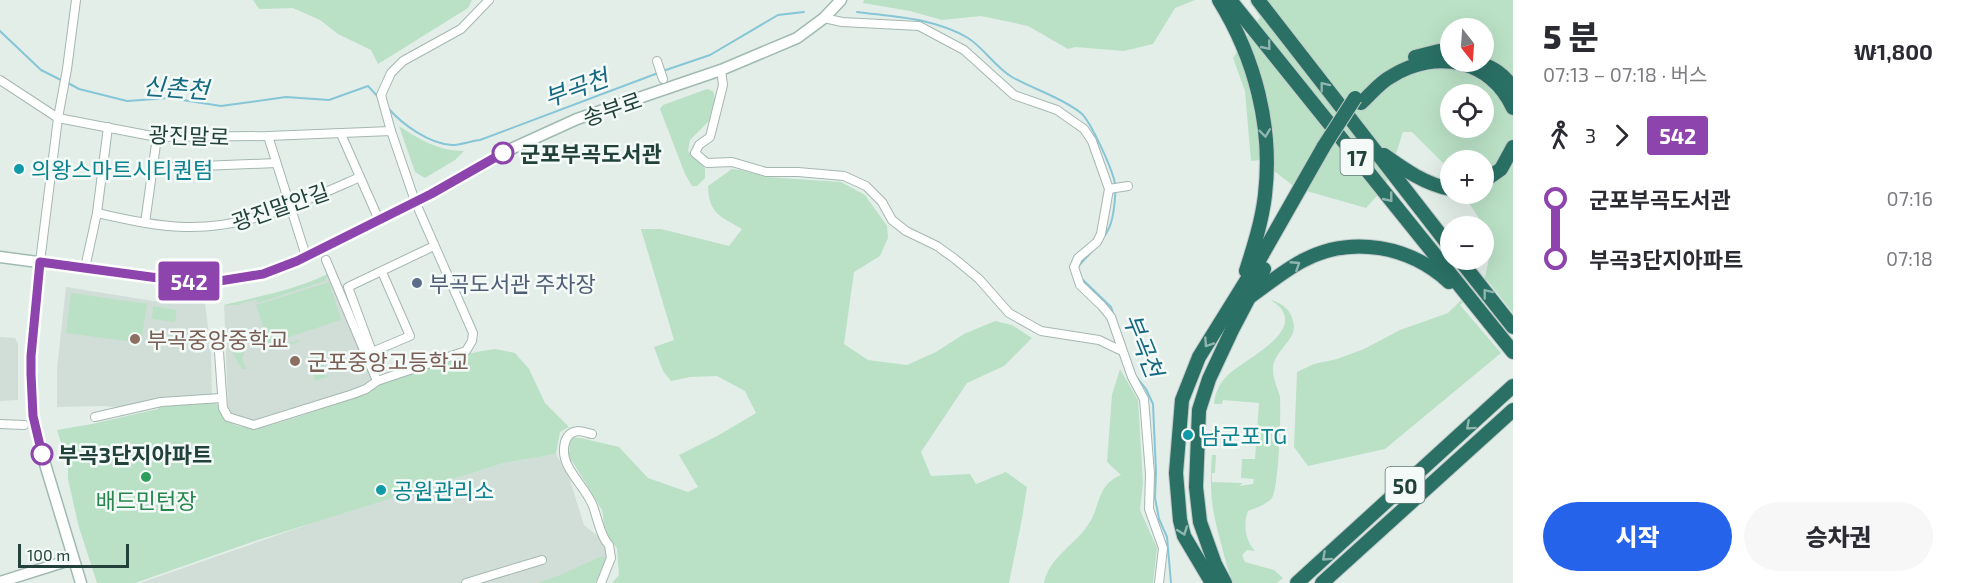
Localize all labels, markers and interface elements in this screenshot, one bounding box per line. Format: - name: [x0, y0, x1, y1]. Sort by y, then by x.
- text: 5 분: [1543, 16, 1599, 56]
- north arrow: [1440, 18, 1494, 72]
- map controls: [1440, 18, 1494, 270]
- text: ₩1,800: [1854, 38, 1933, 64]
- one-way arrow: [1259, 39, 1270, 50]
- water label: 부곡천: [540, 61, 615, 112]
- text: 07:13 – 07:18 · 버스: [1543, 62, 1707, 86]
- water label: 신촌천: [142, 70, 213, 104]
- one-way arrow: [1320, 81, 1331, 92]
- button: locate: [1440, 84, 1494, 138]
- street label: 송부로: [579, 86, 645, 130]
- icon: walk: [1543, 119, 1576, 152]
- icon: forward: [1605, 119, 1638, 152]
- street label: 광진말로: [148, 121, 230, 149]
- text: 3: [1585, 123, 1596, 147]
- text: 542: [1659, 123, 1696, 148]
- one-way arrow: [1259, 129, 1271, 138]
- road number: 17: [1340, 139, 1374, 175]
- place label: 군포부곡도서관: [520, 140, 662, 166]
- marker: 군포부곡도서관: [492, 142, 514, 164]
- button: +: [1440, 150, 1494, 204]
- place label: 의왕스마트시티퀀텀: [31, 156, 213, 182]
- marker: 의왕스마트시티퀀텀: [12, 162, 26, 176]
- street label: 광진말안길: [228, 177, 332, 235]
- text: 군포부곡도서관: [1589, 186, 1731, 212]
- text: 07:16: [1887, 186, 1933, 210]
- one-way arrow: [1382, 191, 1393, 202]
- button: −: [1440, 216, 1494, 270]
- text: 부곡3단지아파트: [1589, 246, 1743, 272]
- text: 07:18: [1886, 246, 1933, 270]
- one-way arrow: [1290, 261, 1301, 272]
- line badge: 542: [154, 262, 224, 300]
- text: 542: [170, 269, 208, 294]
- place label: 부곡도서관 주차장: [429, 270, 596, 296]
- marker: 부곡도서관 주차장: [410, 276, 424, 290]
- one-way arrow: [1483, 289, 1494, 300]
- water label: 부곡천: [1118, 309, 1171, 384]
- place label: 부곡중앙중학교: [147, 326, 289, 352]
- marker: 부곡중앙중학교: [128, 332, 142, 346]
- one-way arrow: [1204, 336, 1215, 347]
- place label: 군포중앙고등학교: [307, 348, 469, 374]
- marker: 군포중앙고등학교: [288, 354, 302, 368]
- one-way arrow: [1466, 419, 1477, 430]
- place label: 남군포TG: [1200, 422, 1287, 448]
- marker: 남군포TG: [1181, 428, 1195, 442]
- place label: 부곡3단지아파트: [58, 441, 212, 467]
- marker: 부곡3단지아파트: [31, 443, 53, 465]
- road number: 50: [1386, 467, 1424, 503]
- marker: 배드민턴장: [139, 470, 153, 484]
- place label: 공원관리소: [393, 477, 494, 503]
- marker: 공원관리소: [374, 483, 388, 497]
- place label: 배드민턴장: [95, 487, 197, 513]
- button: 시작: [1543, 502, 1732, 571]
- button: 승차권: [1744, 502, 1933, 571]
- one-way arrow: [1176, 525, 1189, 536]
- scale bar: [18, 541, 129, 568]
- text: 100 m: [27, 545, 70, 564]
- one-way arrow: [1322, 550, 1333, 561]

